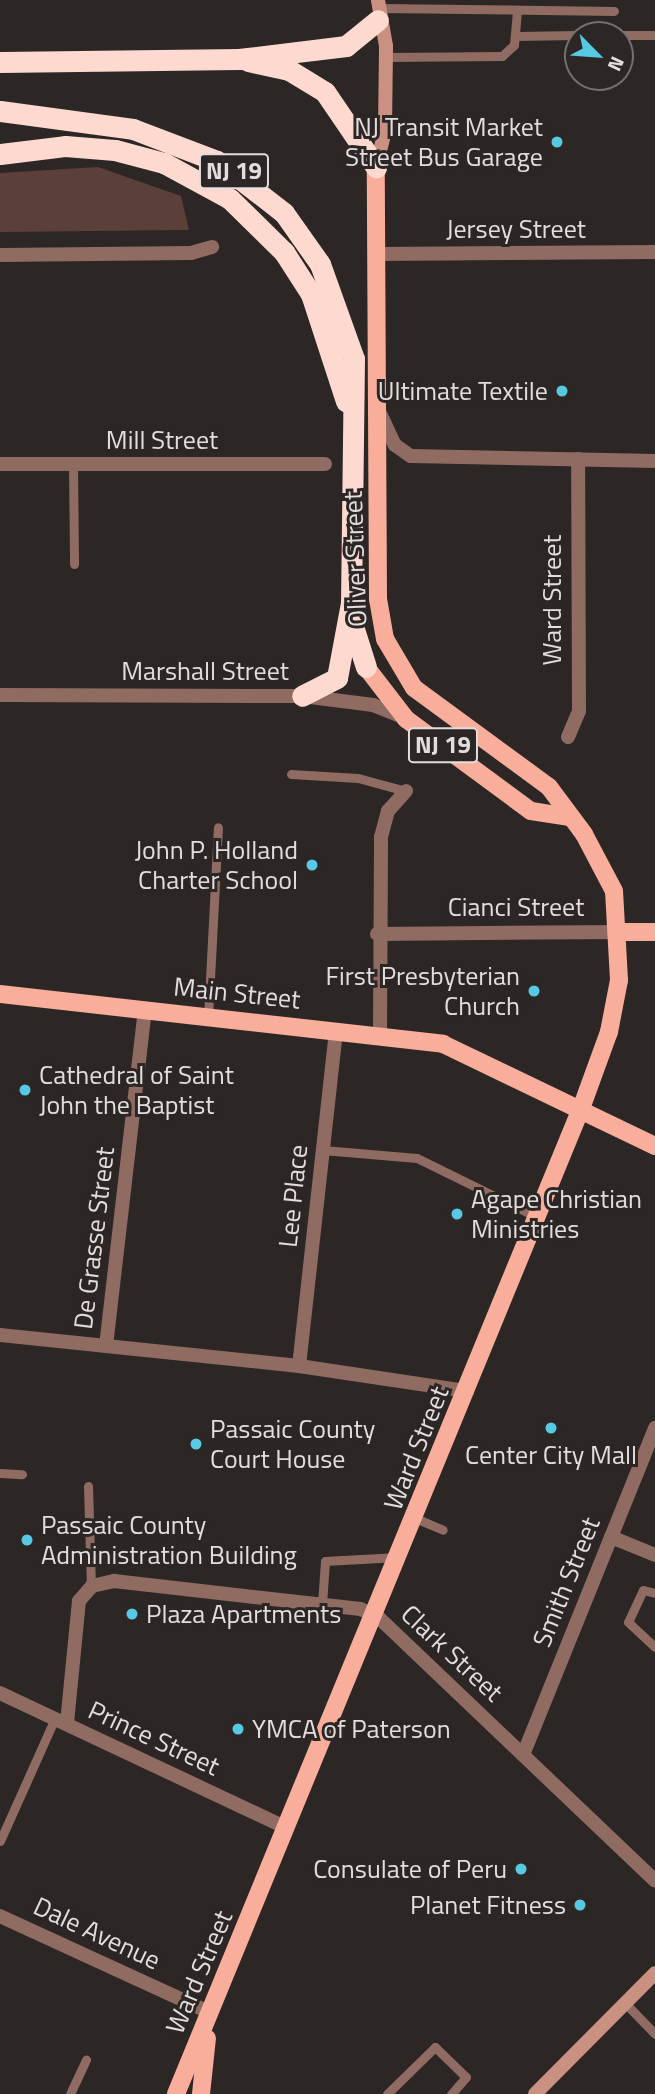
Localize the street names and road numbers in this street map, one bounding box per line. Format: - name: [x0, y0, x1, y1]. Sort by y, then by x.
- road number: NJ 19: [197, 150, 271, 191]
- street label: Jersey Street: [446, 213, 586, 245]
- street label: Mill Street: [106, 424, 218, 456]
- street label: Oliver Street: [337, 490, 373, 628]
- street label: Ward Street: [536, 535, 568, 665]
- street label: Marshall Street: [121, 655, 289, 687]
- road number: NJ 19: [406, 724, 480, 766]
- street label: Cianci Street: [448, 891, 584, 923]
- street label: Main Street: [172, 971, 302, 1015]
- street label: Lee Place: [272, 1143, 314, 1249]
- street label: De Grasse Street: [67, 1145, 121, 1331]
- street label: Ward Street: [377, 1382, 455, 1514]
- street label: Smith Street: [526, 1512, 606, 1652]
- street label: Clark Street: [395, 1598, 509, 1708]
- street label: Prince Street: [83, 1694, 225, 1782]
- street label: Dale Avenue: [29, 1890, 165, 1976]
- street label: Ward Street: [159, 1906, 239, 2038]

